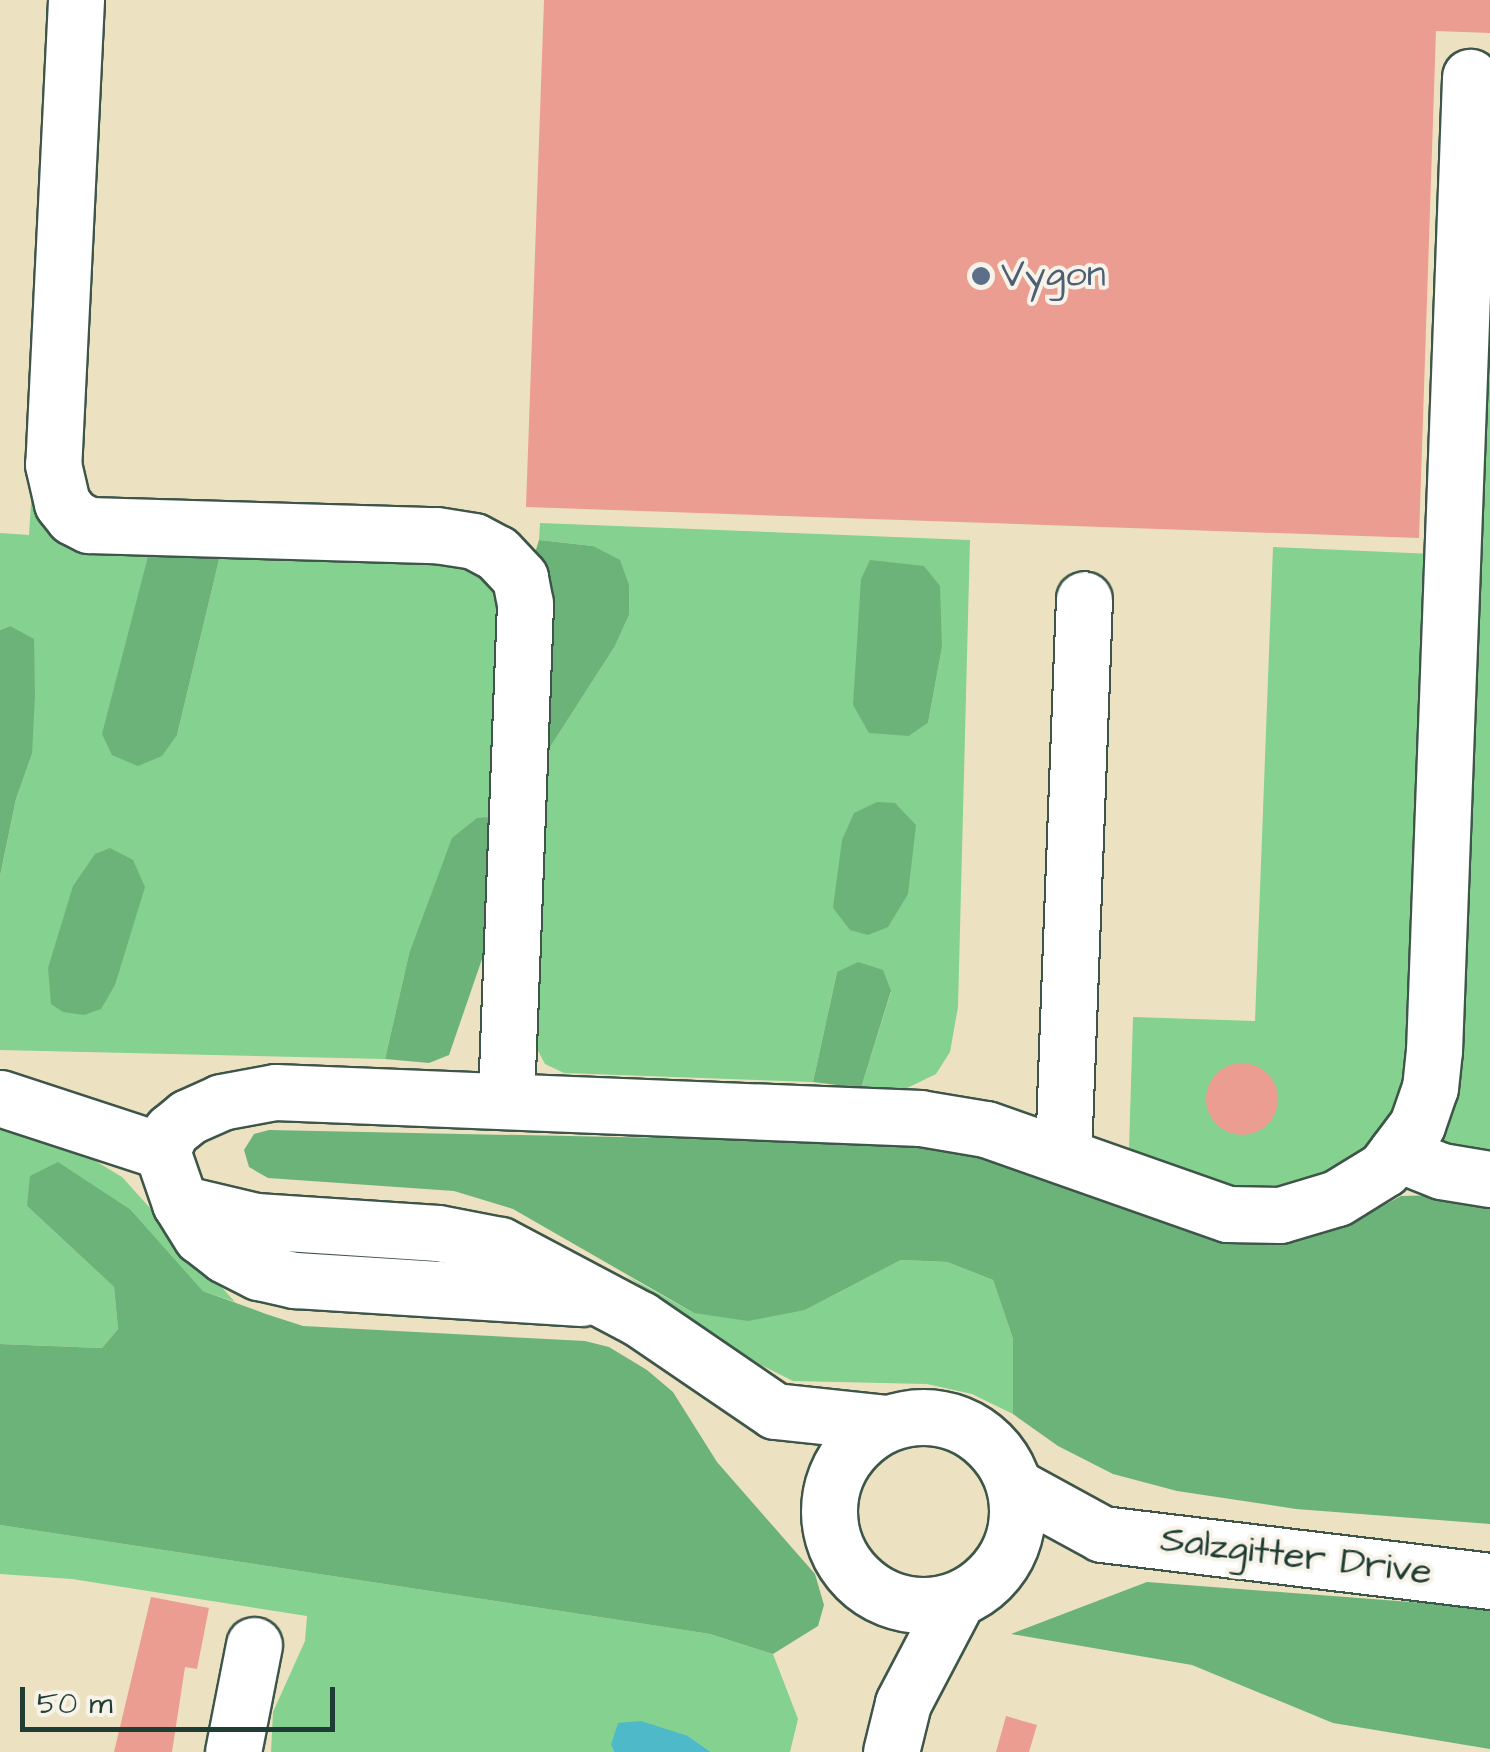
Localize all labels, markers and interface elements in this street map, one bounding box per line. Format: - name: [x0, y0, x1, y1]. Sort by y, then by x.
- place label: Vygon: [1001, 253, 1106, 299]
- marker: Vygon: [970, 265, 992, 287]
- street label: Salzgitter Drive: [1158, 1518, 1434, 1596]
- scale bar: [25, 1667, 340, 1729]
- text: 50 m: [37, 1683, 113, 1725]

